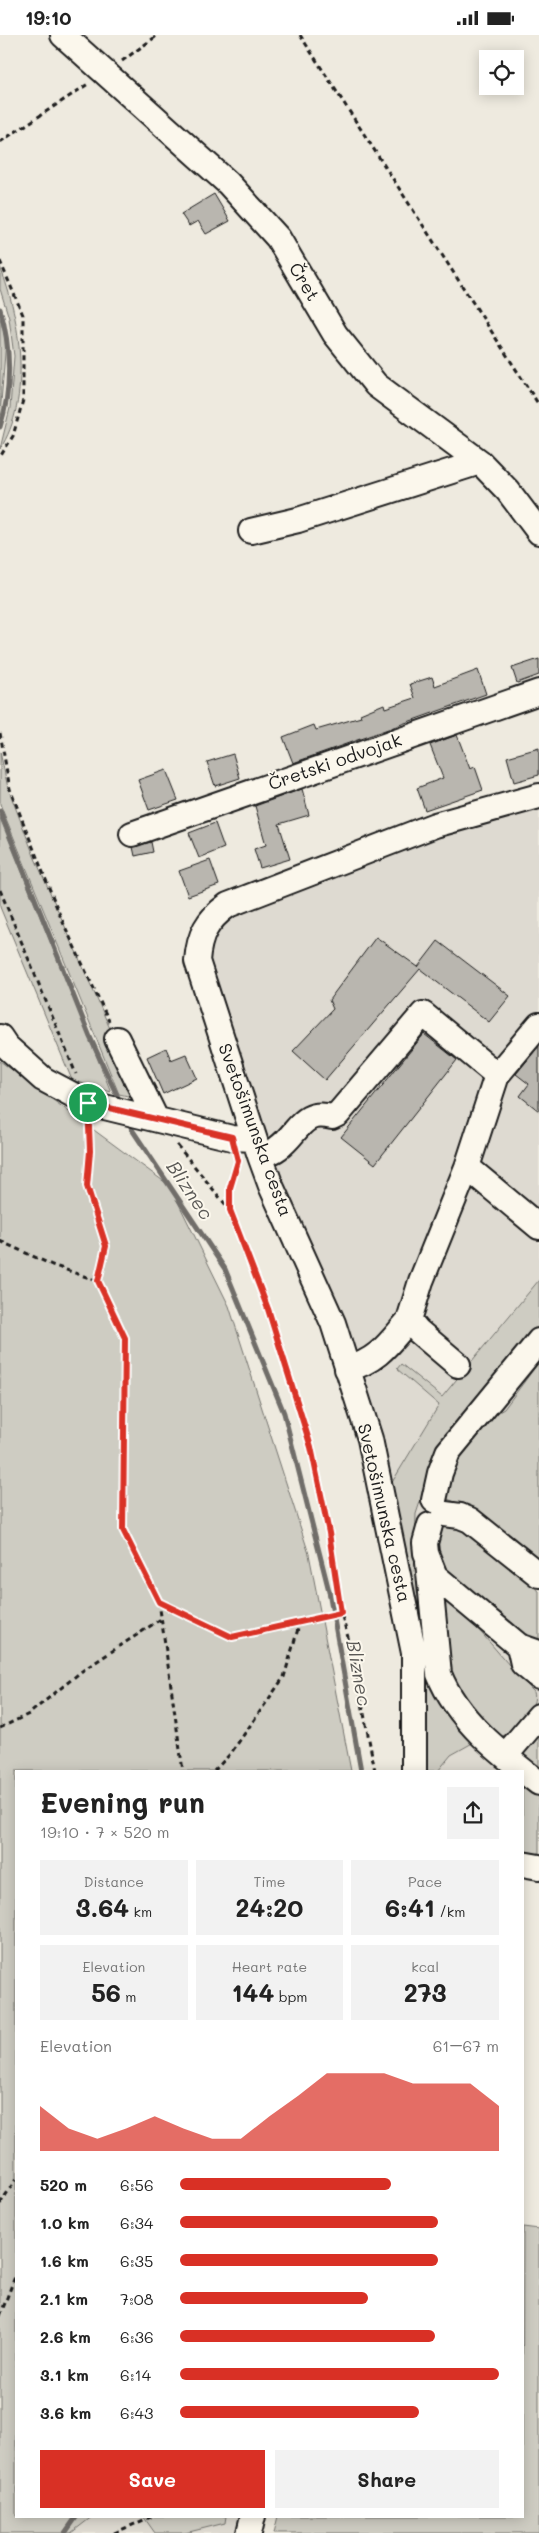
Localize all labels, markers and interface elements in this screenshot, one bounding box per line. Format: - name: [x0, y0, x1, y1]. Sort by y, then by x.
- text: 19:10: [25, 5, 72, 30]
- map controls: [479, 50, 524, 95]
- button: locate: [479, 50, 524, 95]
- street label: Čret: [284, 258, 326, 305]
- street label: Čretski odvojak: [265, 727, 405, 795]
- street label: Svetošimunska cesta: [213, 1040, 298, 1220]
- pin: [67, 1082, 109, 1124]
- icon: arrive: [74, 1089, 102, 1117]
- water label: Bliznec: [161, 1155, 219, 1224]
- street label: Svetošimunska cesta: [353, 1421, 417, 1604]
- water label: Bliznec: [341, 1638, 378, 1708]
- text: Evening run: [40, 1784, 205, 1820]
- button: share: [447, 1787, 499, 1839]
- text: 19:10 · 7 × 520 m: [40, 1821, 170, 1842]
- text: Distance: [84, 1872, 144, 1891]
- text: Time: [254, 1872, 285, 1891]
- text: Pace: [408, 1872, 442, 1891]
- text: 3.64: [75, 1891, 129, 1923]
- text: 24:20: [236, 1891, 303, 1923]
- text: 6:41: [385, 1891, 435, 1923]
- text: km: [129, 1902, 152, 1921]
- text: /km: [435, 1902, 465, 1921]
- text: Elevation: [82, 1957, 145, 1976]
- text: Heart rate: [232, 1957, 307, 1976]
- text: kcal: [411, 1957, 439, 1976]
- text: 56: [91, 1976, 121, 2008]
- text: 144: [232, 1976, 274, 2008]
- text: 273: [404, 1976, 447, 2008]
- text: m: [121, 1987, 137, 2006]
- text: bpm: [274, 1987, 307, 2006]
- text: Elevation: [40, 2035, 112, 2056]
- text: 61–67 m: [433, 2035, 499, 2056]
- text: 520 m: [40, 2174, 87, 2195]
- text: 6:56: [120, 2174, 154, 2195]
- text: 1.0 km: [40, 2212, 89, 2233]
- text: 6:34: [120, 2212, 153, 2233]
- text: 1.6 km: [40, 2250, 89, 2271]
- text: 6:35: [120, 2250, 153, 2271]
- text: 2.1 km: [40, 2288, 88, 2309]
- text: 7:08: [120, 2288, 153, 2309]
- text: 2.6 km: [40, 2326, 91, 2347]
- text: 6:36: [120, 2326, 154, 2347]
- text: 3.1 km: [40, 2364, 89, 2385]
- text: 6:14: [120, 2364, 151, 2385]
- text: 3.6 km: [40, 2402, 91, 2423]
- text: 6:43: [120, 2402, 153, 2423]
- button: Save: [40, 2450, 265, 2508]
- button: Share: [275, 2450, 499, 2508]

